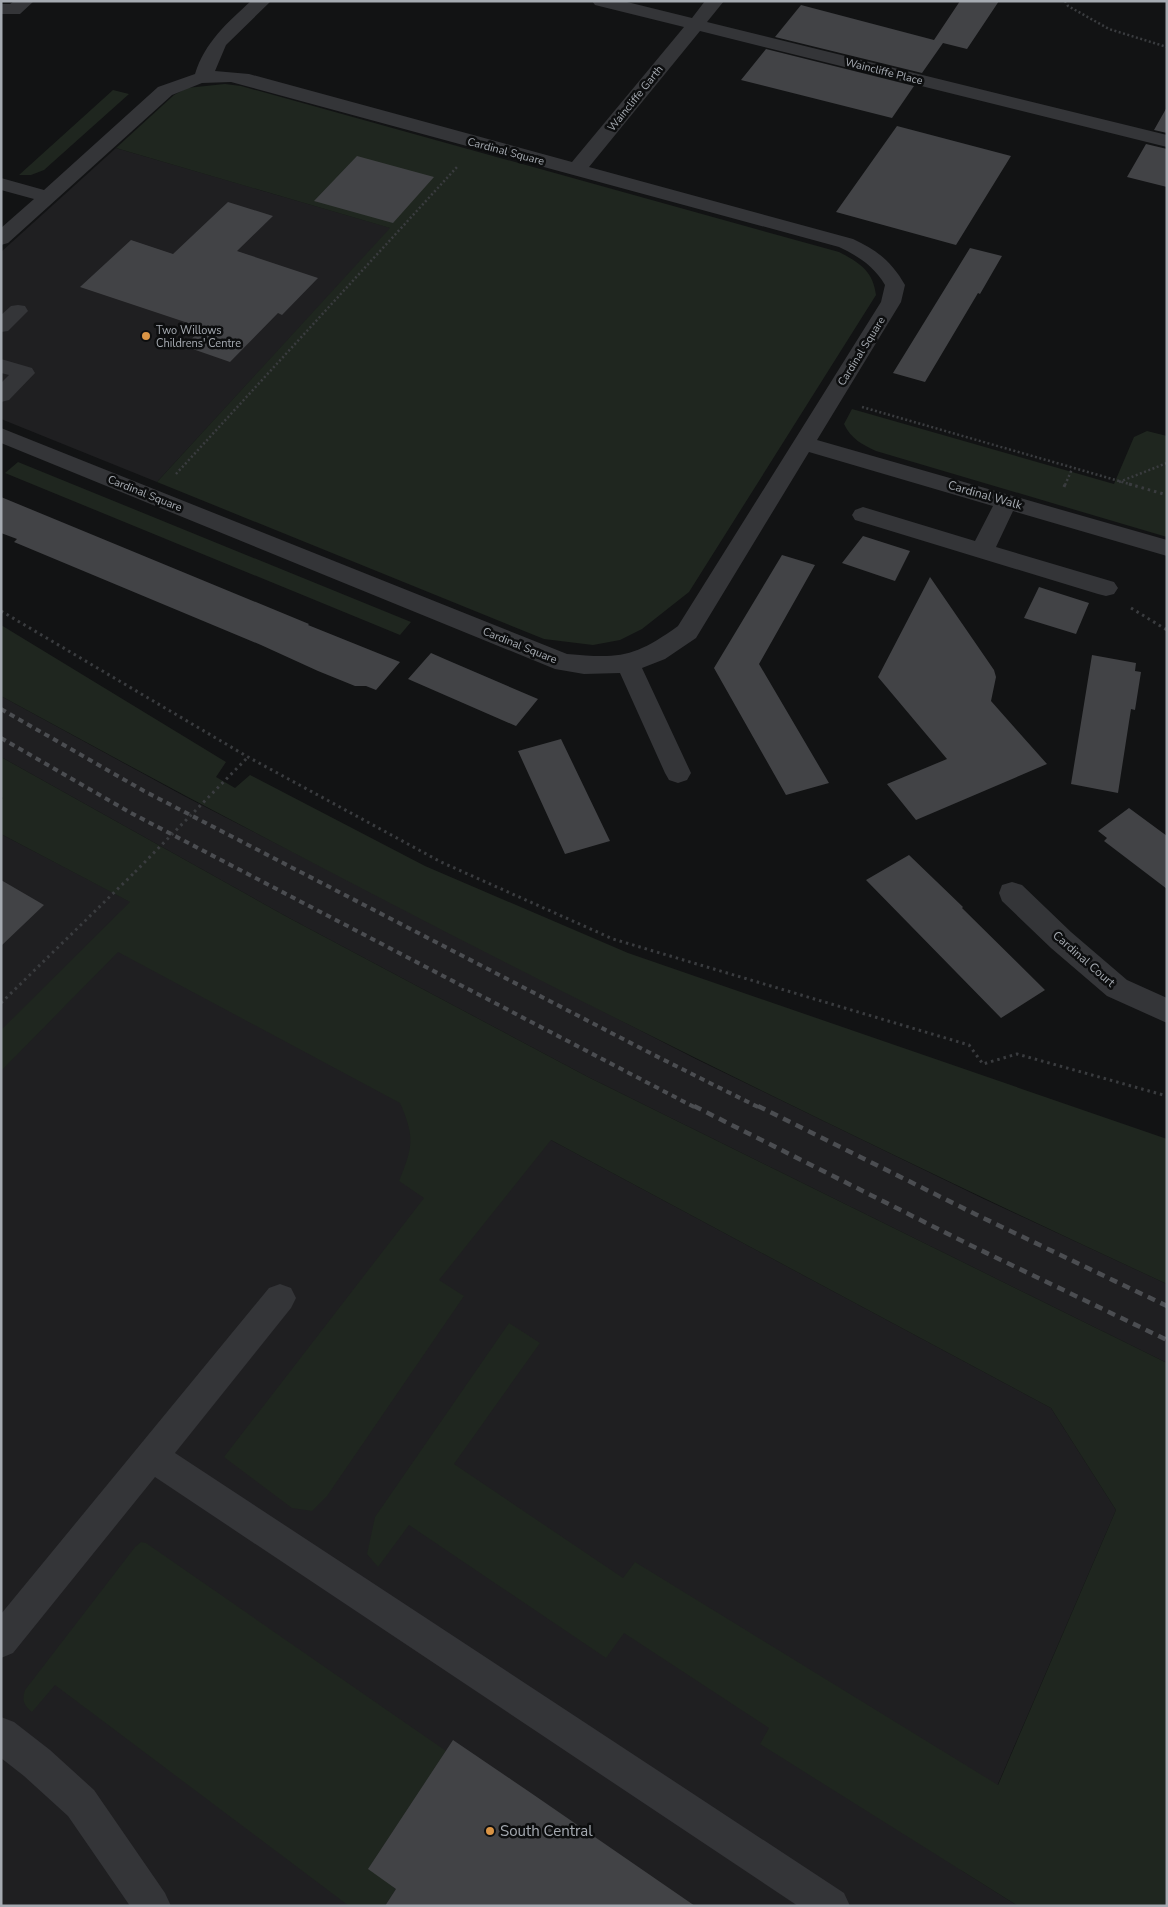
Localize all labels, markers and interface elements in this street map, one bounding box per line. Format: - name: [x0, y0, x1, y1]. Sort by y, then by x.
- street label: Waincliffe Place: [843, 55, 924, 88]
- street label: Waincliffe Garth: [604, 62, 667, 134]
- street label: Cardinal Square: [466, 134, 546, 169]
- street label: Cardinal Square: [834, 314, 889, 389]
- place label: Two Willows Childrens' Centre: [156, 323, 241, 351]
- marker: Two Willows Childrens' Centre: [140, 330, 152, 342]
- street label: Cardinal Square: [105, 472, 184, 515]
- street label: Cardinal Walk: [946, 477, 1025, 514]
- street label: Cardinal Square: [480, 624, 559, 667]
- street label: Cardinal Court: [1049, 927, 1119, 991]
- place label: South Central: [500, 1821, 593, 1841]
- marker: South Central: [484, 1825, 496, 1837]

